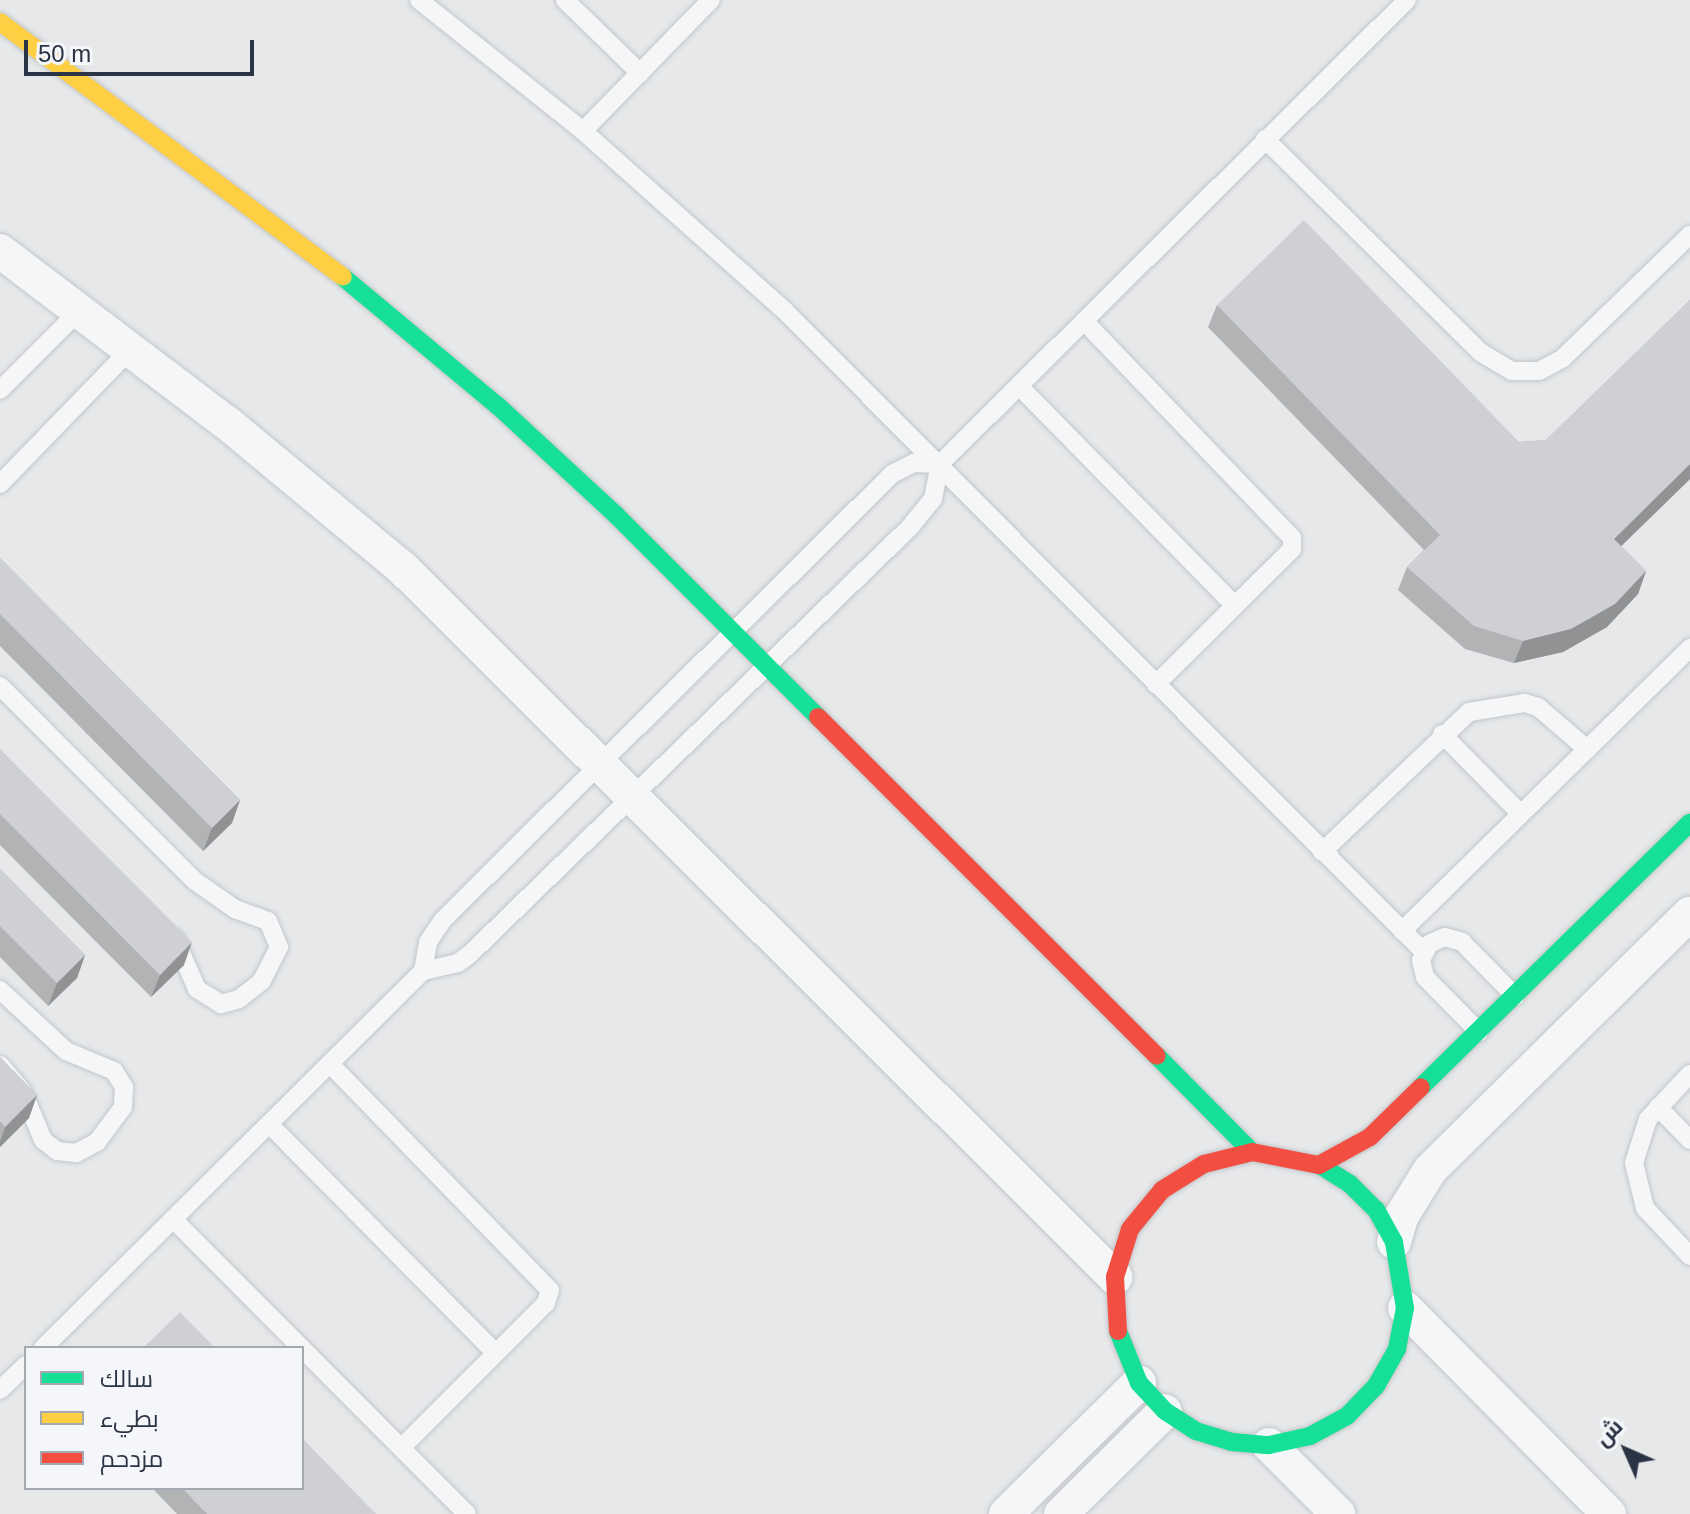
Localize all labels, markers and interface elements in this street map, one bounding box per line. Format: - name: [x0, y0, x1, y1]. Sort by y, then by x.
- scale bar: [28, 24, 258, 74]
- text: 50 m: [38, 40, 91, 67]
- legend: [24, 1346, 304, 1490]
- text: سالك: [100, 1365, 153, 1392]
- text: بطيء: [100, 1405, 159, 1432]
- north arrow: [1586, 1410, 1666, 1490]
- text: ش: [1590, 1414, 1627, 1452]
- text: مزدحم: [100, 1445, 163, 1472]

